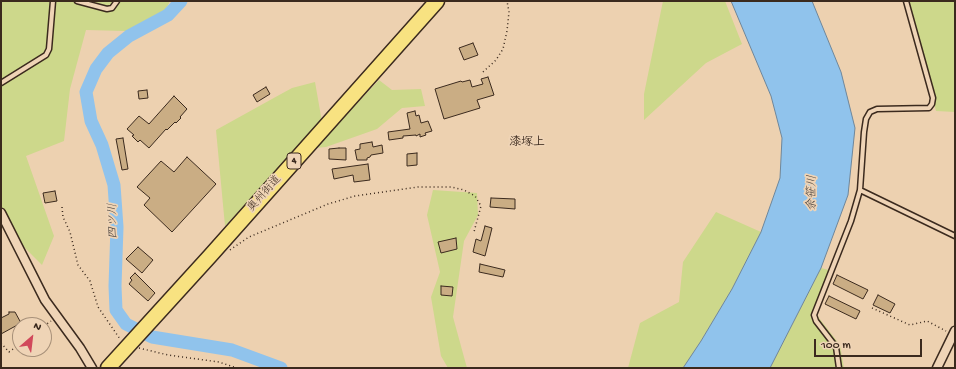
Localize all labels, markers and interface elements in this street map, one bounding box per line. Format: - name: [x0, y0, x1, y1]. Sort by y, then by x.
- district label: 漆塚上: [509, 136, 545, 150]
- road number: 4: [287, 153, 301, 169]
- street label: 奥州街道: [245, 173, 285, 215]
- water label: 余笹川: [805, 175, 821, 211]
- water label: 四ツ川: [106, 203, 122, 239]
- north arrow: [12, 317, 52, 357]
- text: N: [31, 320, 43, 334]
- scale bar: [816, 331, 924, 357]
- text: 100 m: [821, 339, 851, 353]

